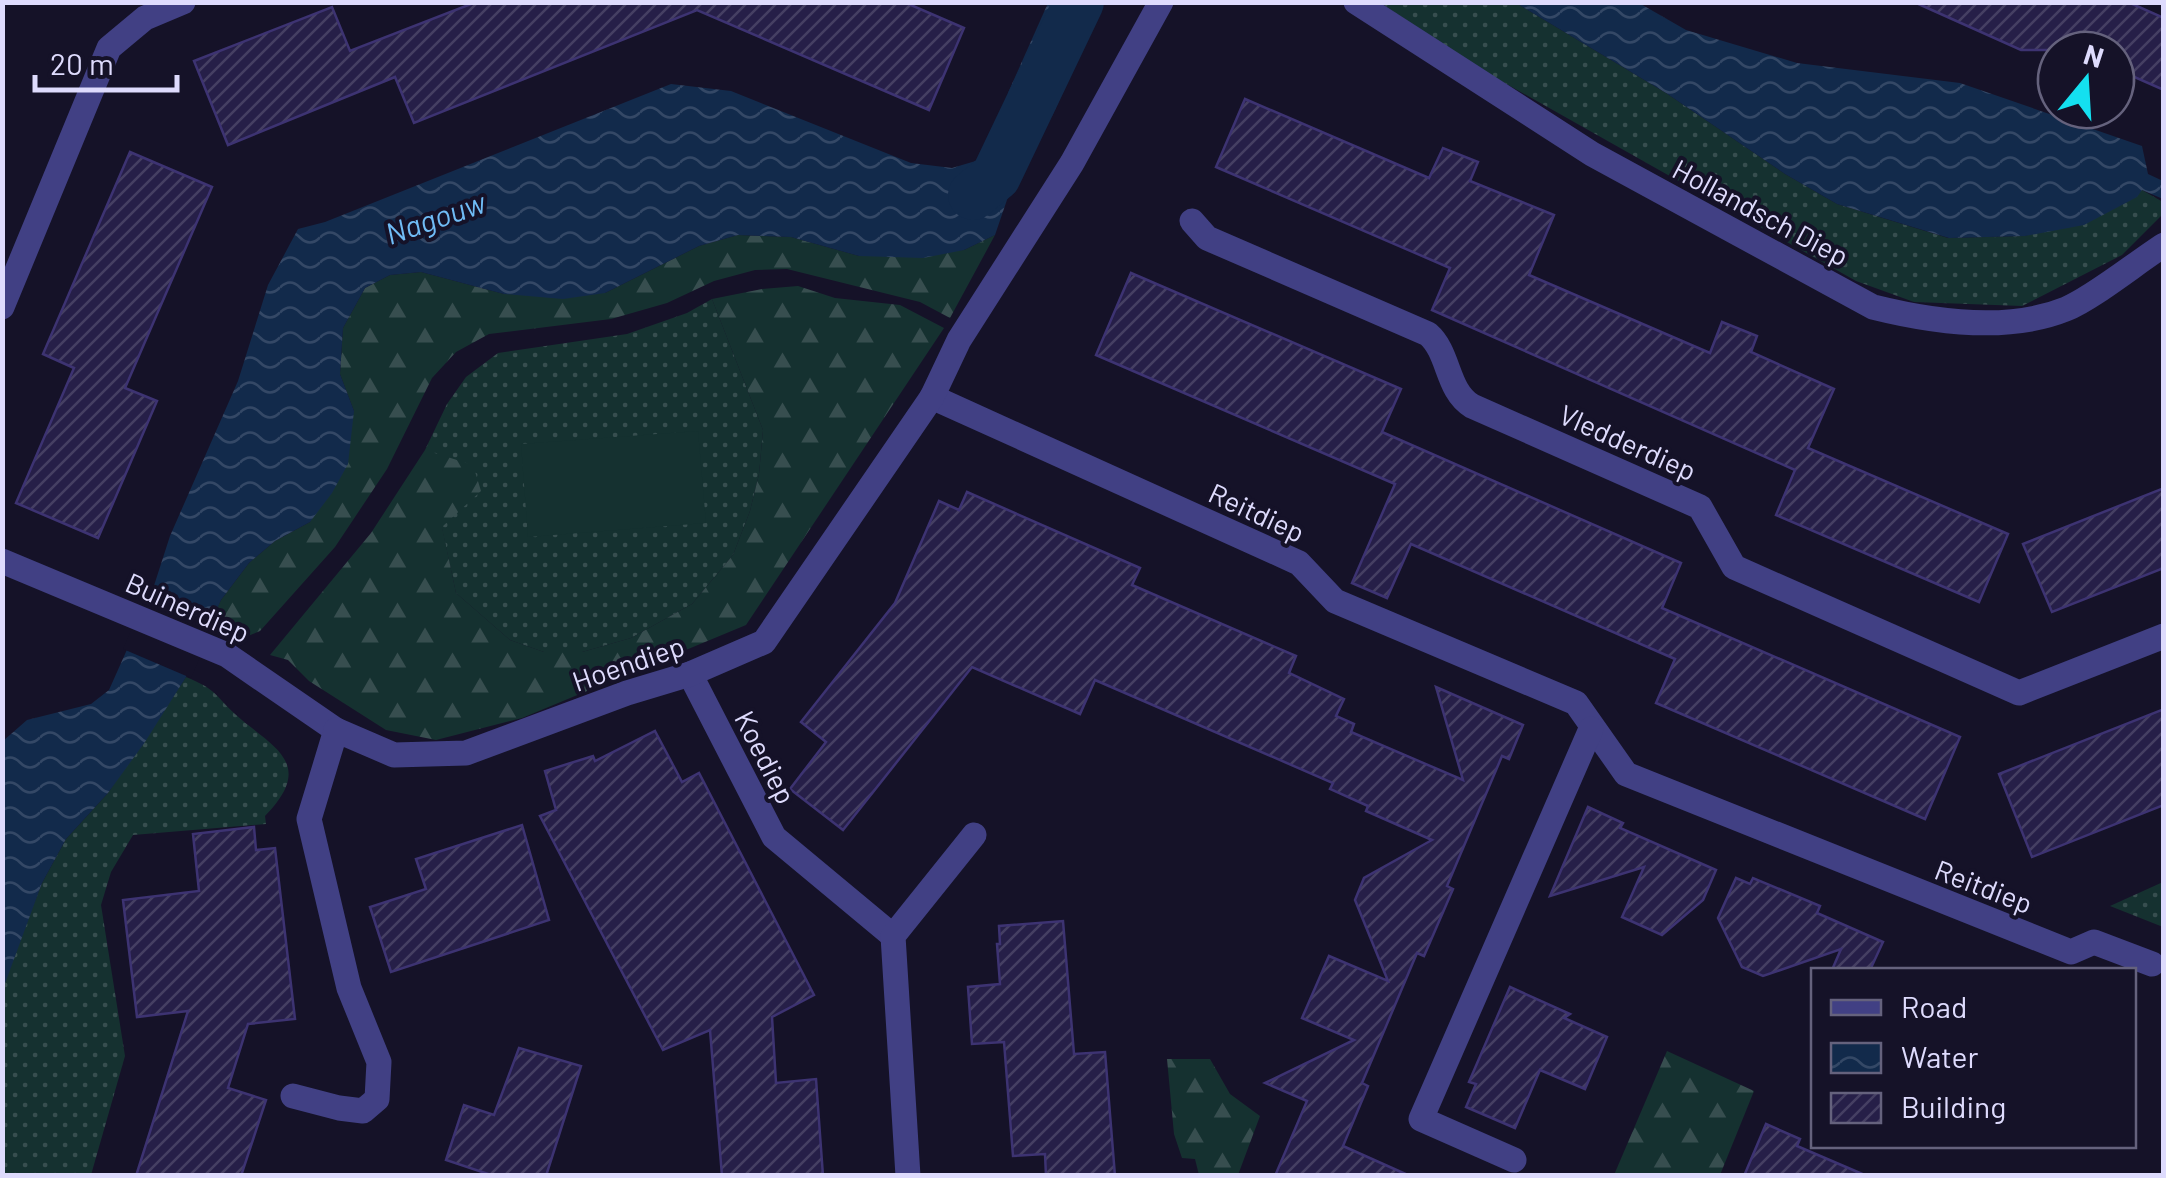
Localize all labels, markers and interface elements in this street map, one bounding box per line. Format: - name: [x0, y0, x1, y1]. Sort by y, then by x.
- scale bar: [35, 30, 178, 92]
- north arrow: [2036, 30, 2136, 130]
- text: N: [2080, 36, 2108, 74]
- text: 20 m: [50, 45, 114, 81]
- street label: Hollandsch Diep: [1667, 151, 1855, 273]
- water label: Nagouw: [380, 183, 491, 251]
- street label: Vledderdiep: [1554, 397, 1702, 487]
- street label: Reitdiep: [1204, 475, 1310, 549]
- street label: Buinerdiep: [121, 565, 255, 649]
- street label: Hoendiep: [568, 628, 688, 698]
- street label: Koediep: [728, 705, 804, 809]
- street label: Reitdiep: [1930, 852, 2038, 920]
- legend: [1811, 968, 2136, 1148]
- text: Road: [1901, 988, 1967, 1024]
- text: Water: [1901, 1038, 1979, 1074]
- text: Building: [1901, 1088, 2006, 1124]

